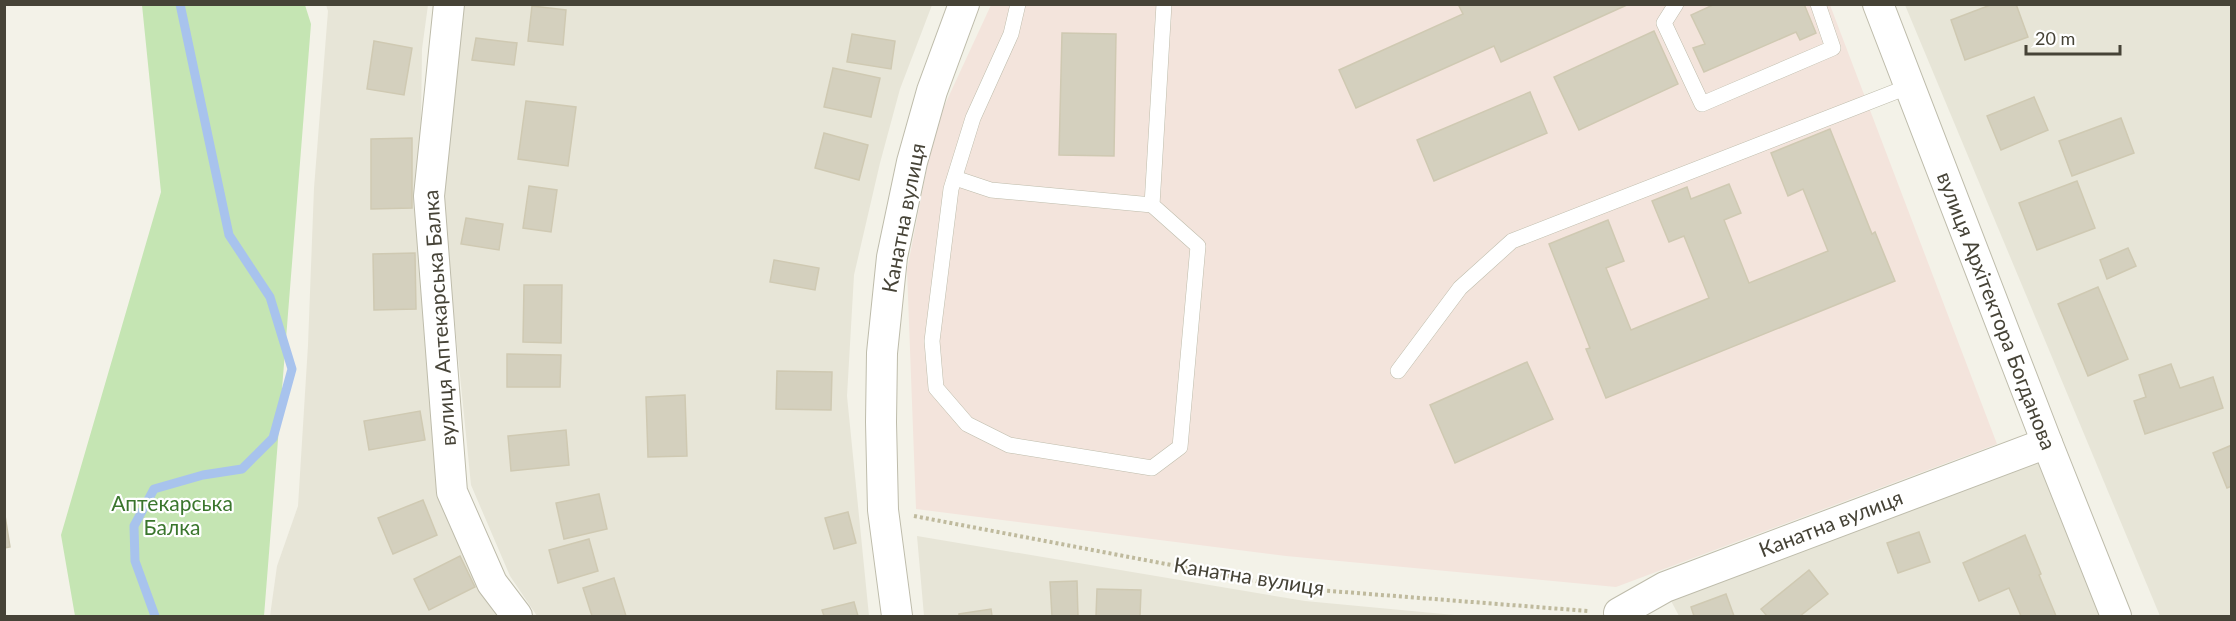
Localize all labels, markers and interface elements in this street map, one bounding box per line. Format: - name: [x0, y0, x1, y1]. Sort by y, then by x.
- scale bar: [2026, 18, 2120, 56]
- text: 20 m: [2035, 27, 2075, 49]
- street label: Канатна вулиця: [876, 141, 929, 295]
- street label: вулиця Архітектора Богданова: [1933, 168, 2062, 453]
- street label: вулиця Аптекарська Балка: [417, 189, 460, 447]
- street label: Канатна вулиця: [1755, 484, 1906, 562]
- park label: Аптекарська Балка: [111, 490, 233, 539]
- street label: Канатна вулиця: [1172, 551, 1326, 600]

